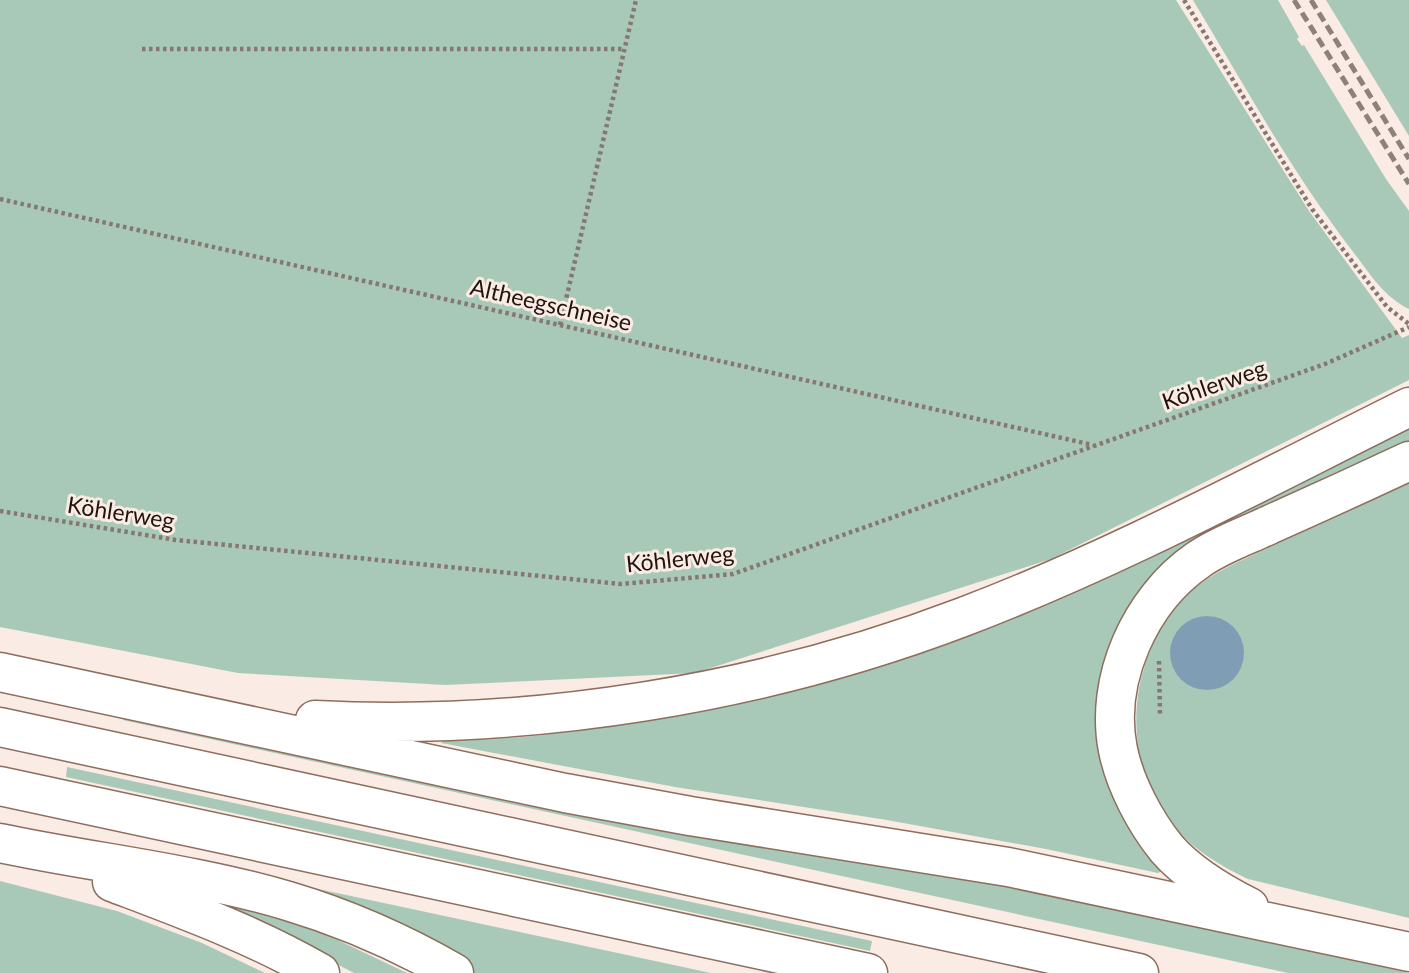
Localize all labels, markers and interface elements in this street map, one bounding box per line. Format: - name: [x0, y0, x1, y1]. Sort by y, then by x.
- street label: Altheegschneise: [468, 272, 635, 336]
- street label: Köhlerweg: [1158, 353, 1269, 415]
- street label: Köhlerweg: [66, 490, 177, 534]
- street label: Köhlerweg: [625, 538, 735, 578]

